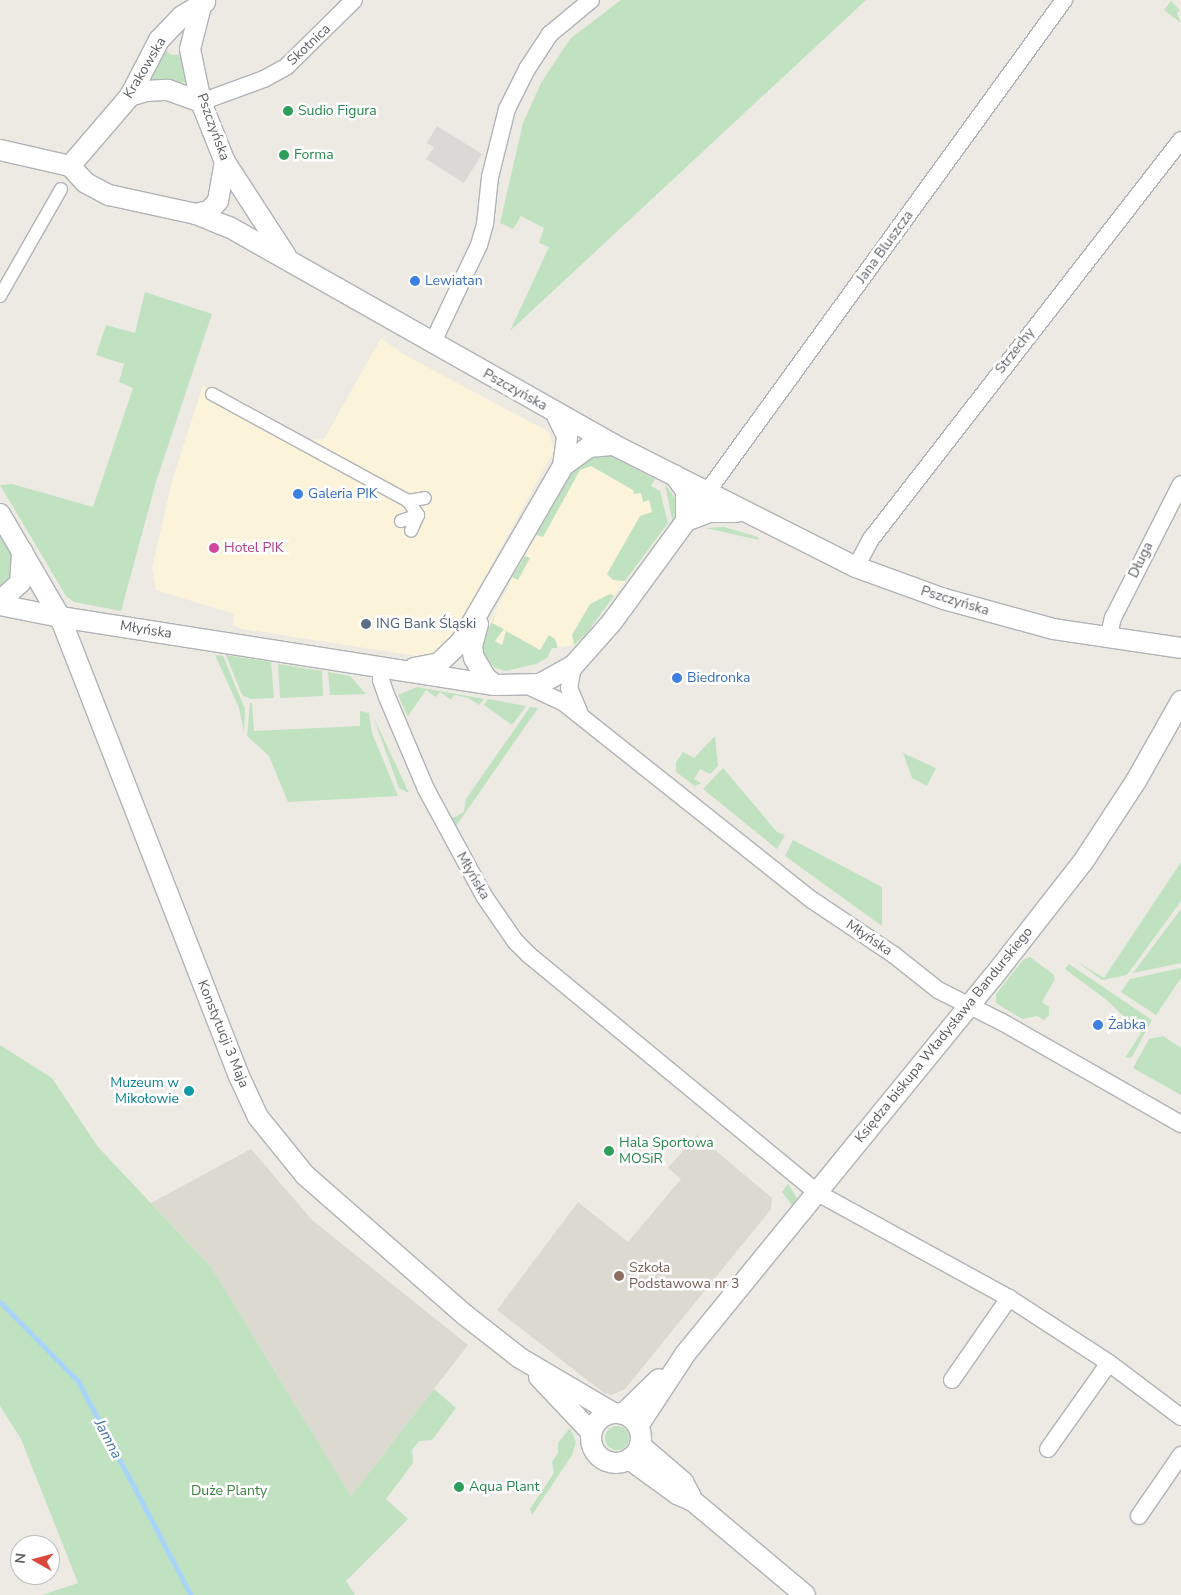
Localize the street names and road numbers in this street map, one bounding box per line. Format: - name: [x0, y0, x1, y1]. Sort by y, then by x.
- street label: Skotnica: [284, 21, 334, 69]
- street label: Krakowska: [120, 34, 170, 102]
- street label: Pszczyńska: [193, 91, 233, 163]
- street label: Jana Bluszcza: [853, 207, 917, 287]
- street label: Strzechy: [992, 325, 1038, 377]
- street label: Pszczyńska: [480, 366, 550, 414]
- street label: Długa: [1125, 539, 1157, 581]
- street label: Pszczyńska: [919, 583, 991, 619]
- street label: Młyńska: [119, 618, 173, 642]
- street label: Młyńska: [453, 849, 493, 903]
- street label: Młyńska: [843, 916, 895, 960]
- street label: Księdza biskupa Władysława Bandurskiego: [852, 924, 1036, 1146]
- street label: Konstytucji 3 Maja: [194, 978, 252, 1090]

